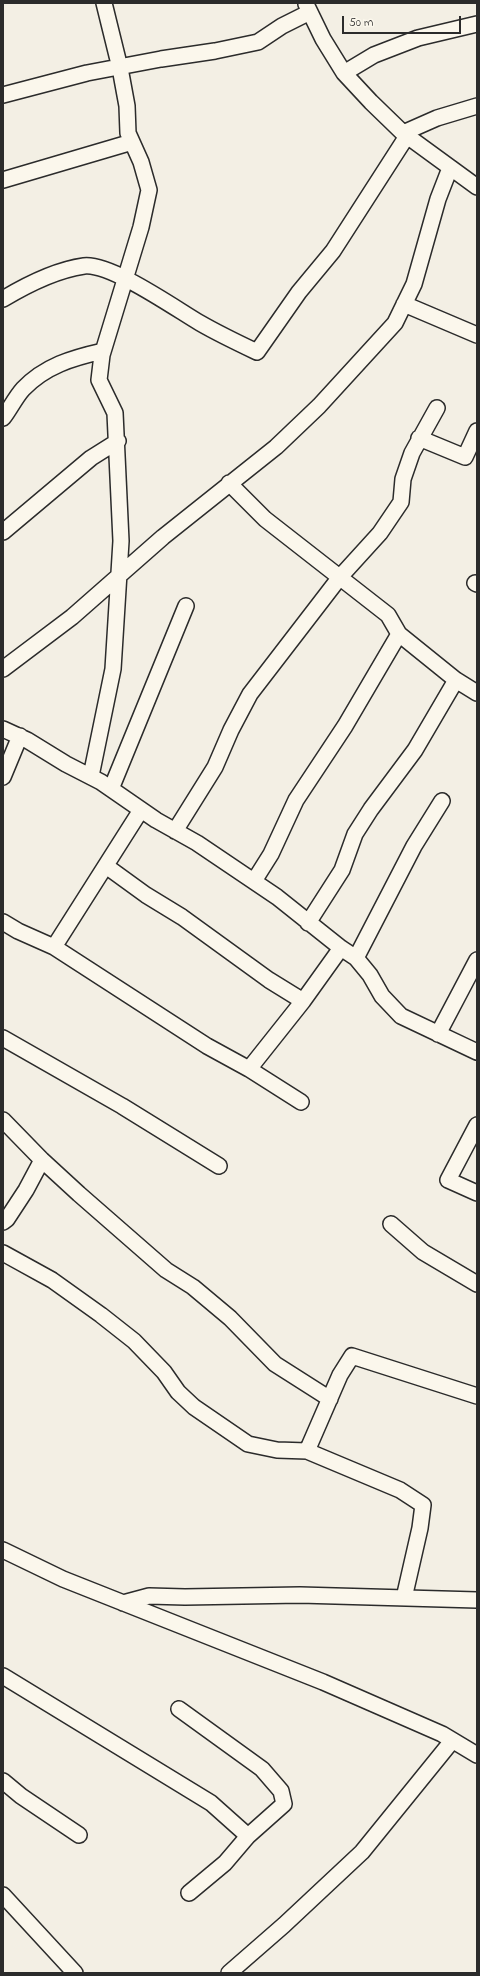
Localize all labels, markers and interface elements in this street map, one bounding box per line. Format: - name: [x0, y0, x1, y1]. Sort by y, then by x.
- scale bar: [344, 8, 463, 34]
- text: 50 m: [349, 14, 373, 32]

